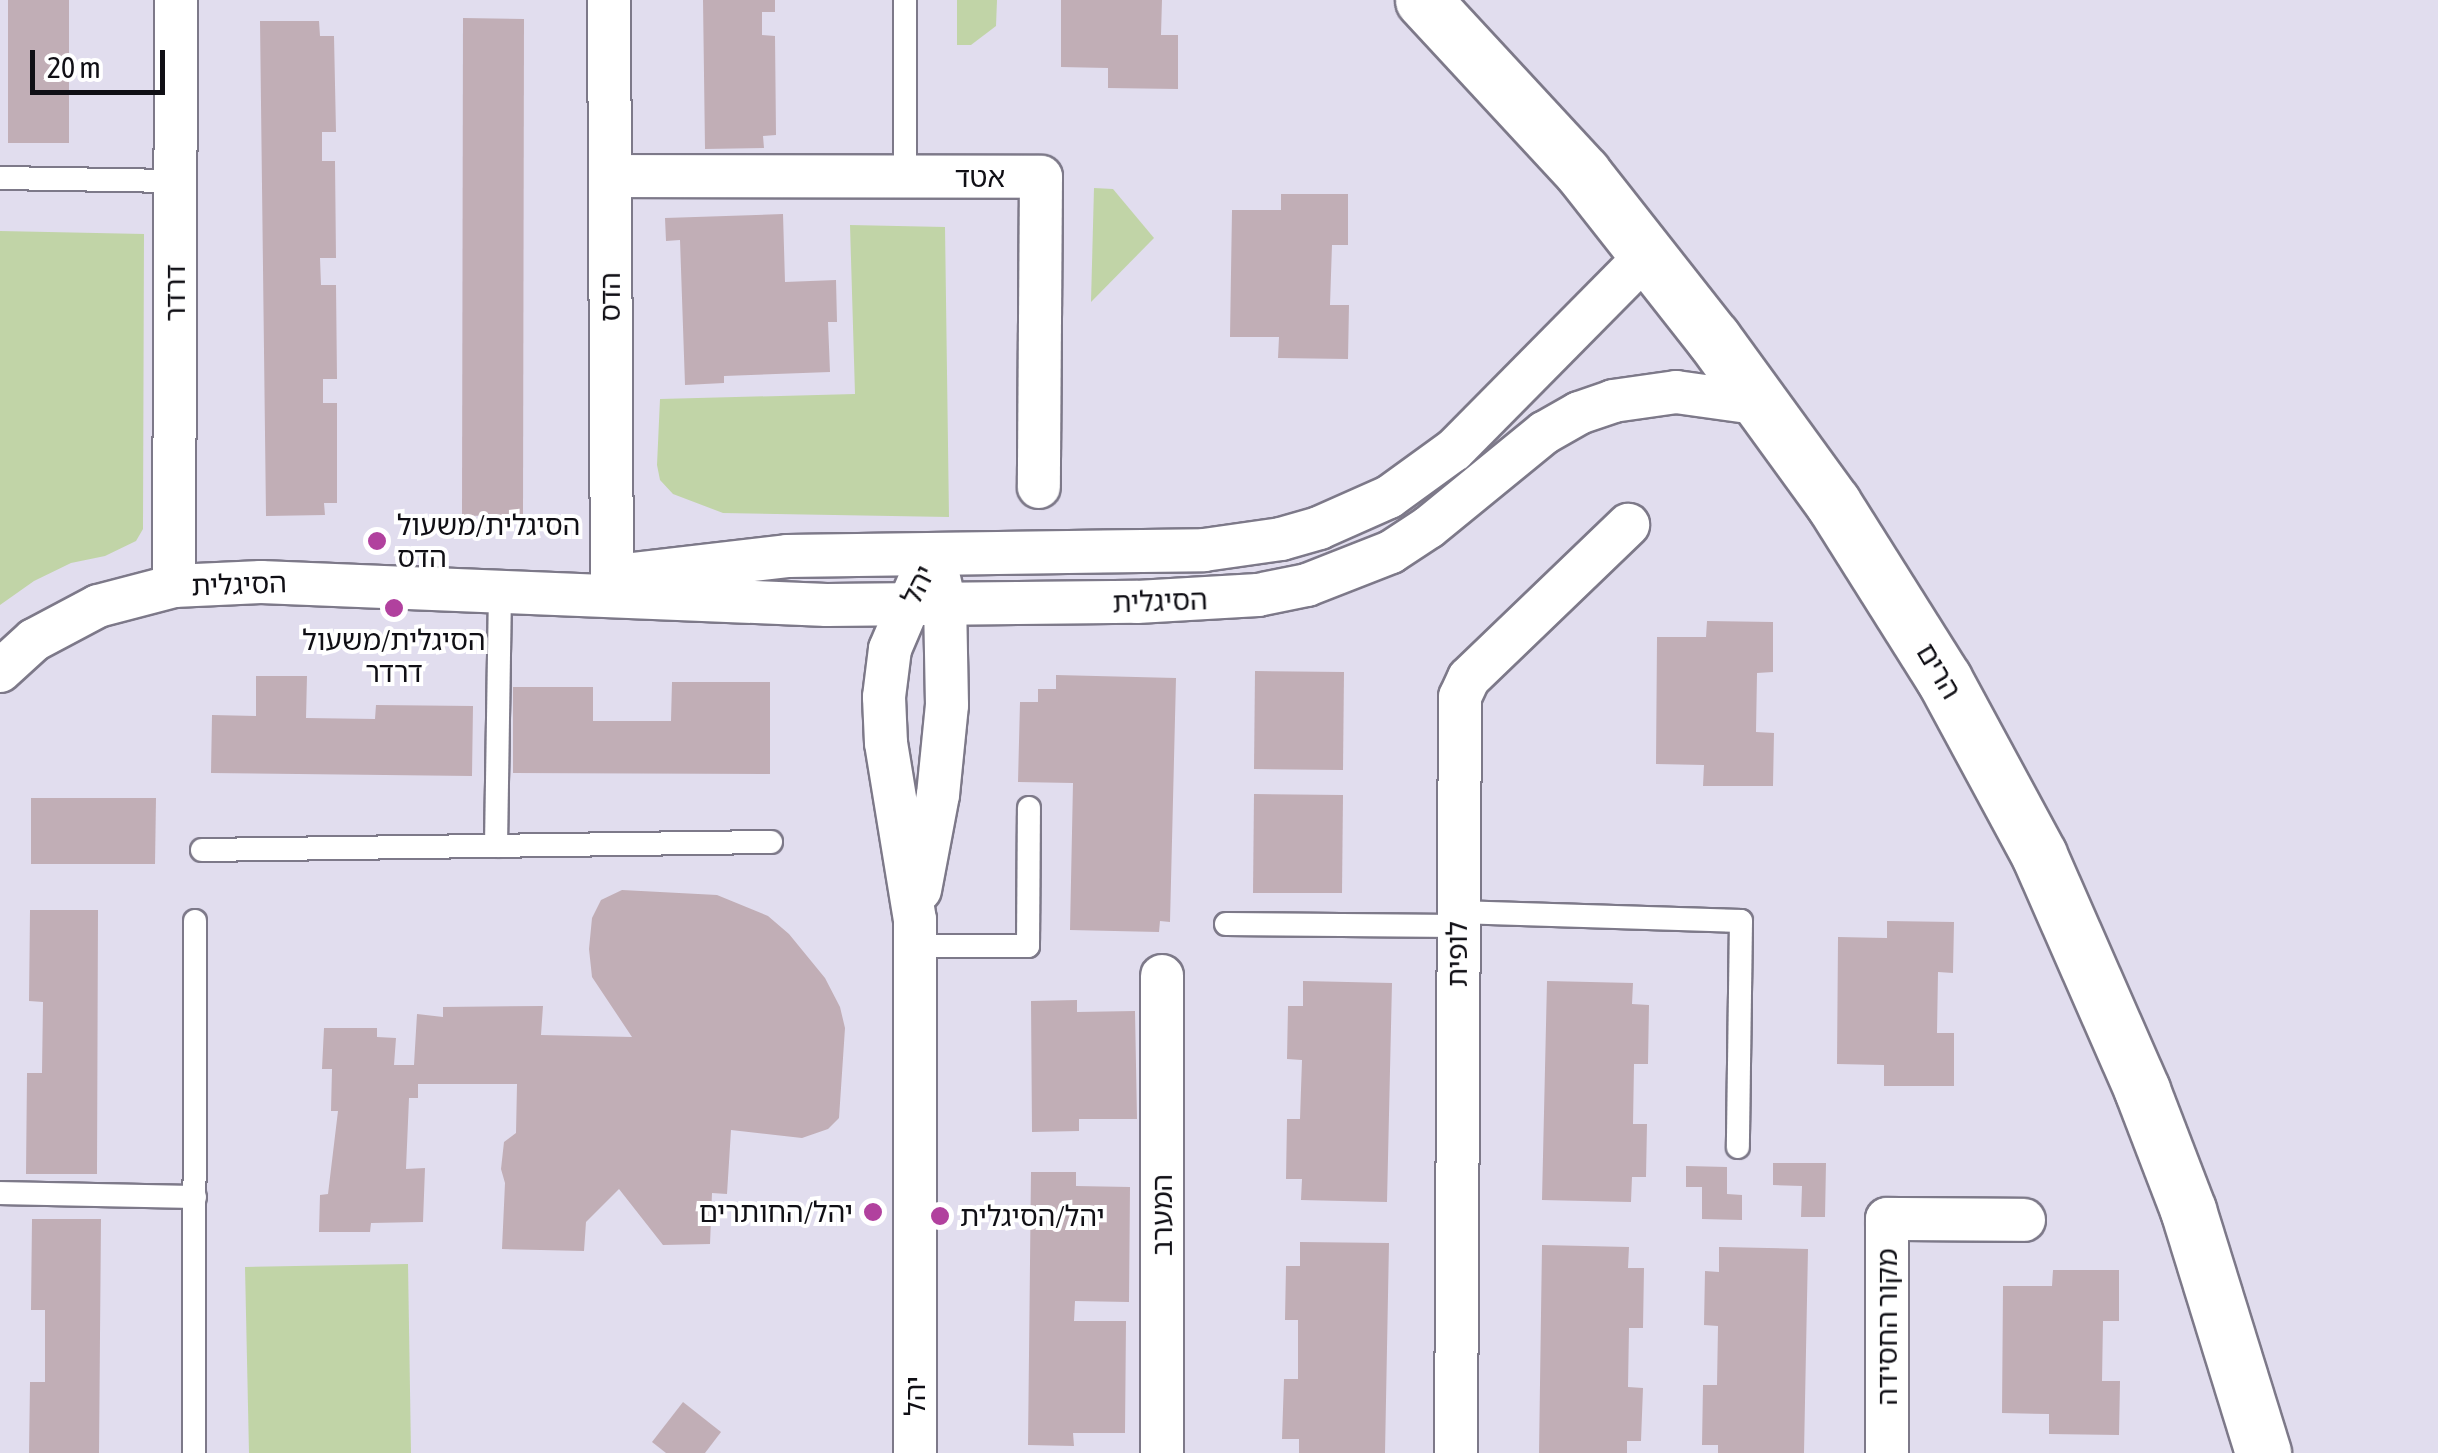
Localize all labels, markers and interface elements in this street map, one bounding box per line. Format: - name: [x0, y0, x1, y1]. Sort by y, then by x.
- scale bar: [35, 30, 170, 92]
- text: 20 m: [47, 50, 101, 84]
- street label: אטד: [955, 160, 1005, 194]
- street label: דרדר: [158, 264, 192, 322]
- street label: הדס: [593, 272, 627, 322]
- place label: הסיגלית/משעול הדס: [397, 508, 580, 574]
- marker: הסיגלית/משעול הדס: [366, 530, 388, 552]
- street label: יהל: [894, 560, 942, 610]
- street label: הסיגלית: [191, 566, 287, 602]
- street label: הסיגלית: [1112, 583, 1208, 619]
- marker: הסיגלית/משעול דרדר: [383, 597, 405, 619]
- place label: הסיגלית/משעול דרדר: [302, 623, 486, 689]
- street label: הרים: [1909, 637, 1969, 705]
- street label: לופית: [1440, 921, 1474, 987]
- street label: המערב: [1145, 1174, 1179, 1256]
- place label: יהל/החותרים: [699, 1195, 853, 1229]
- place label: יהל/הסיגלית: [960, 1199, 1105, 1233]
- marker: יהל/החותרים: [862, 1201, 884, 1223]
- marker: יהל/הסיגלית: [929, 1205, 951, 1227]
- street label: מקור החסידה: [1870, 1248, 1904, 1406]
- street label: יהל: [898, 1376, 932, 1416]

